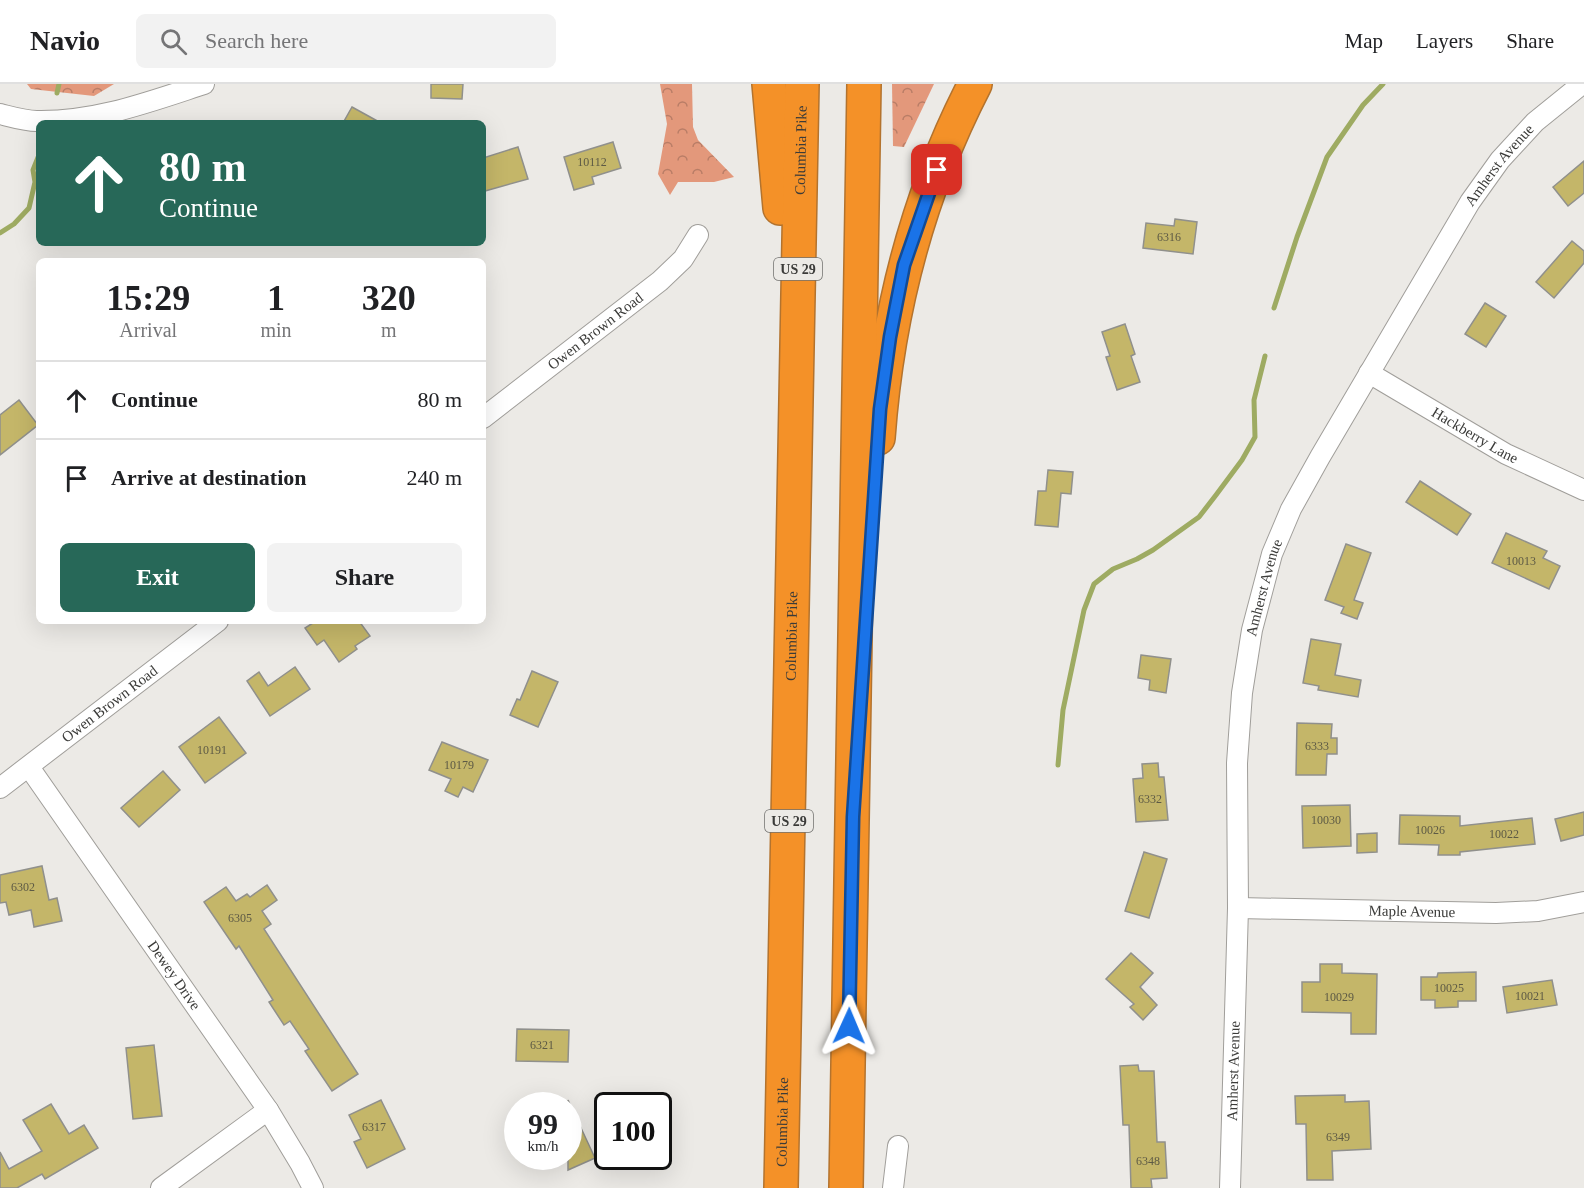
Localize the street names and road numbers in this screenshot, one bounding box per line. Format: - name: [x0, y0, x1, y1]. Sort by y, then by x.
- street label: Columbia Pike: [792, 105, 810, 195]
- street label: Amherst Avenue: [1462, 121, 1537, 209]
- road number: US 29: [774, 258, 822, 280]
- street label: Owen Brown Road: [545, 289, 646, 373]
- street label: Hackberry Lane: [1429, 404, 1521, 467]
- street label: Amherst Avenue: [1243, 536, 1286, 637]
- street label: Columbia Pike: [783, 591, 800, 681]
- street label: Owen Brown Road: [59, 662, 161, 746]
- road number: US 29: [765, 810, 813, 832]
- street label: Maple Avenue: [1368, 903, 1456, 920]
- street label: Dewey Drive: [145, 938, 204, 1013]
- street label: Amherst Avenue: [1224, 1020, 1243, 1121]
- street label: Columbia Pike: [773, 1077, 791, 1167]

